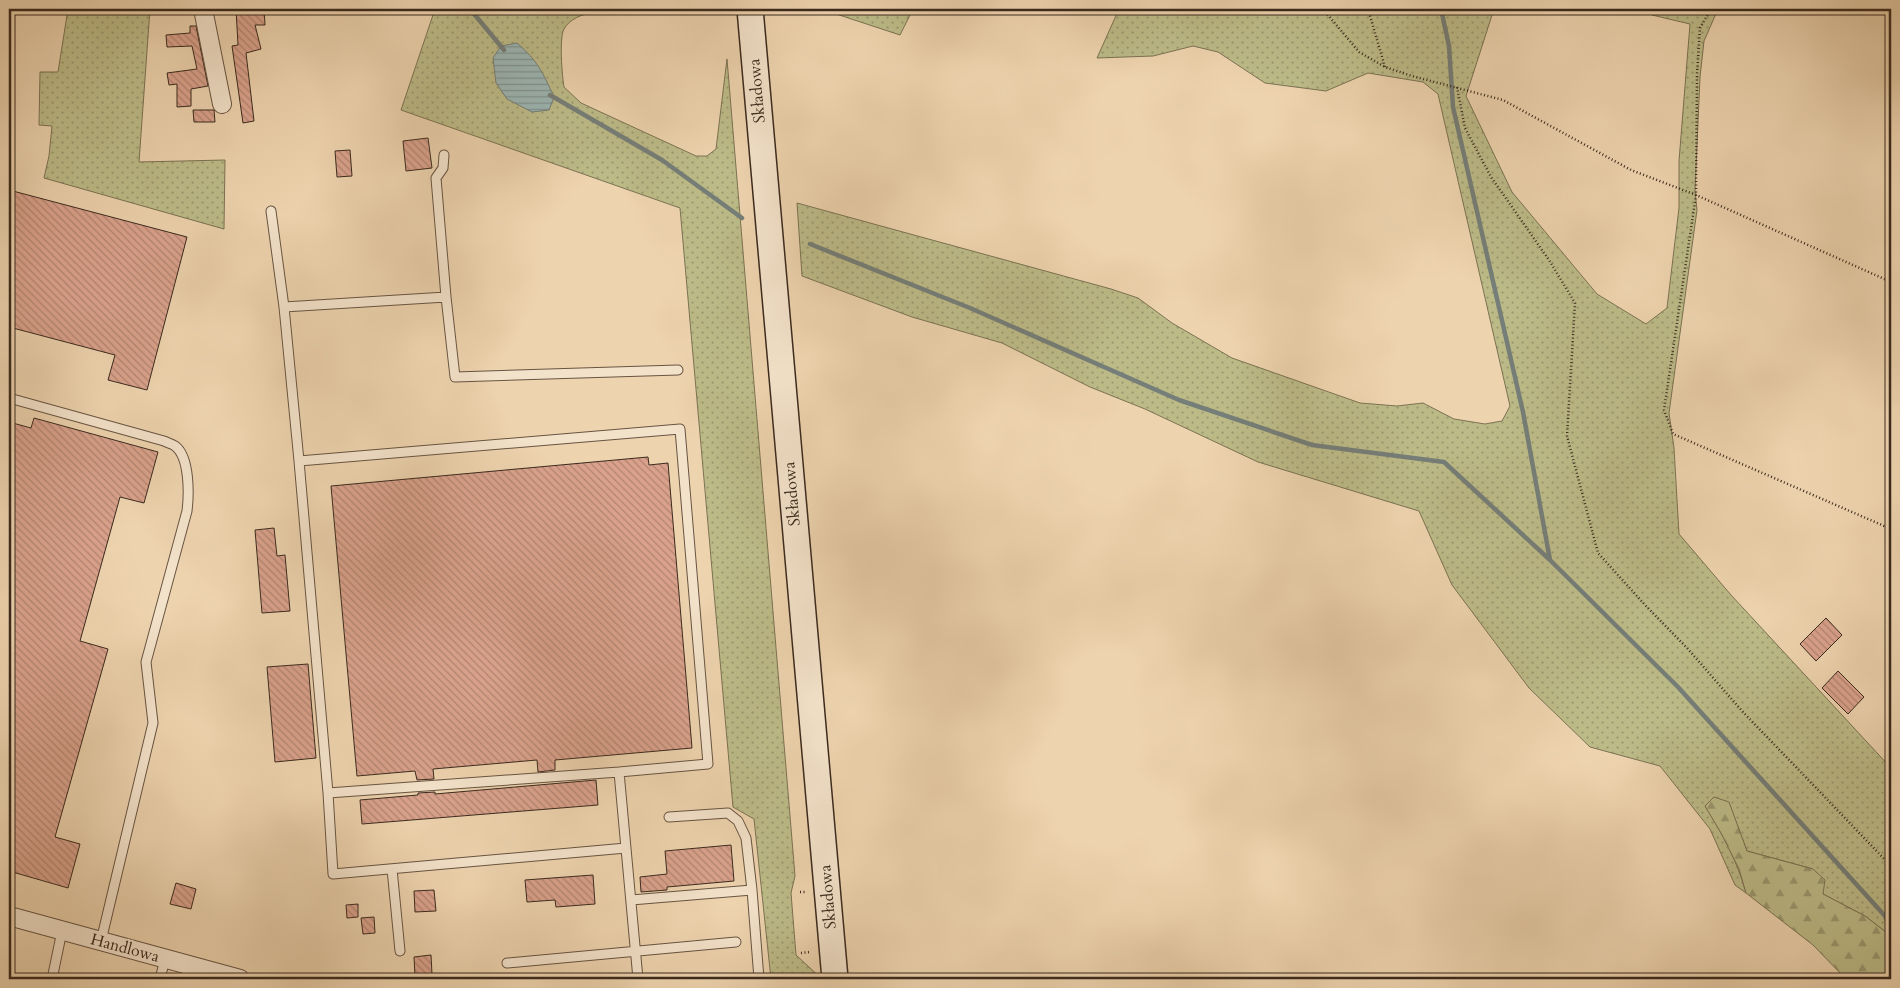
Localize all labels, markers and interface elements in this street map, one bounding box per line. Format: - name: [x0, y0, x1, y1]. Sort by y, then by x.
- street label: Składowa: [743, 58, 771, 124]
- street label: Składowa: [778, 461, 806, 527]
- street label: Składowa: [814, 864, 842, 930]
- street label: Handlowa: [88, 928, 162, 968]

